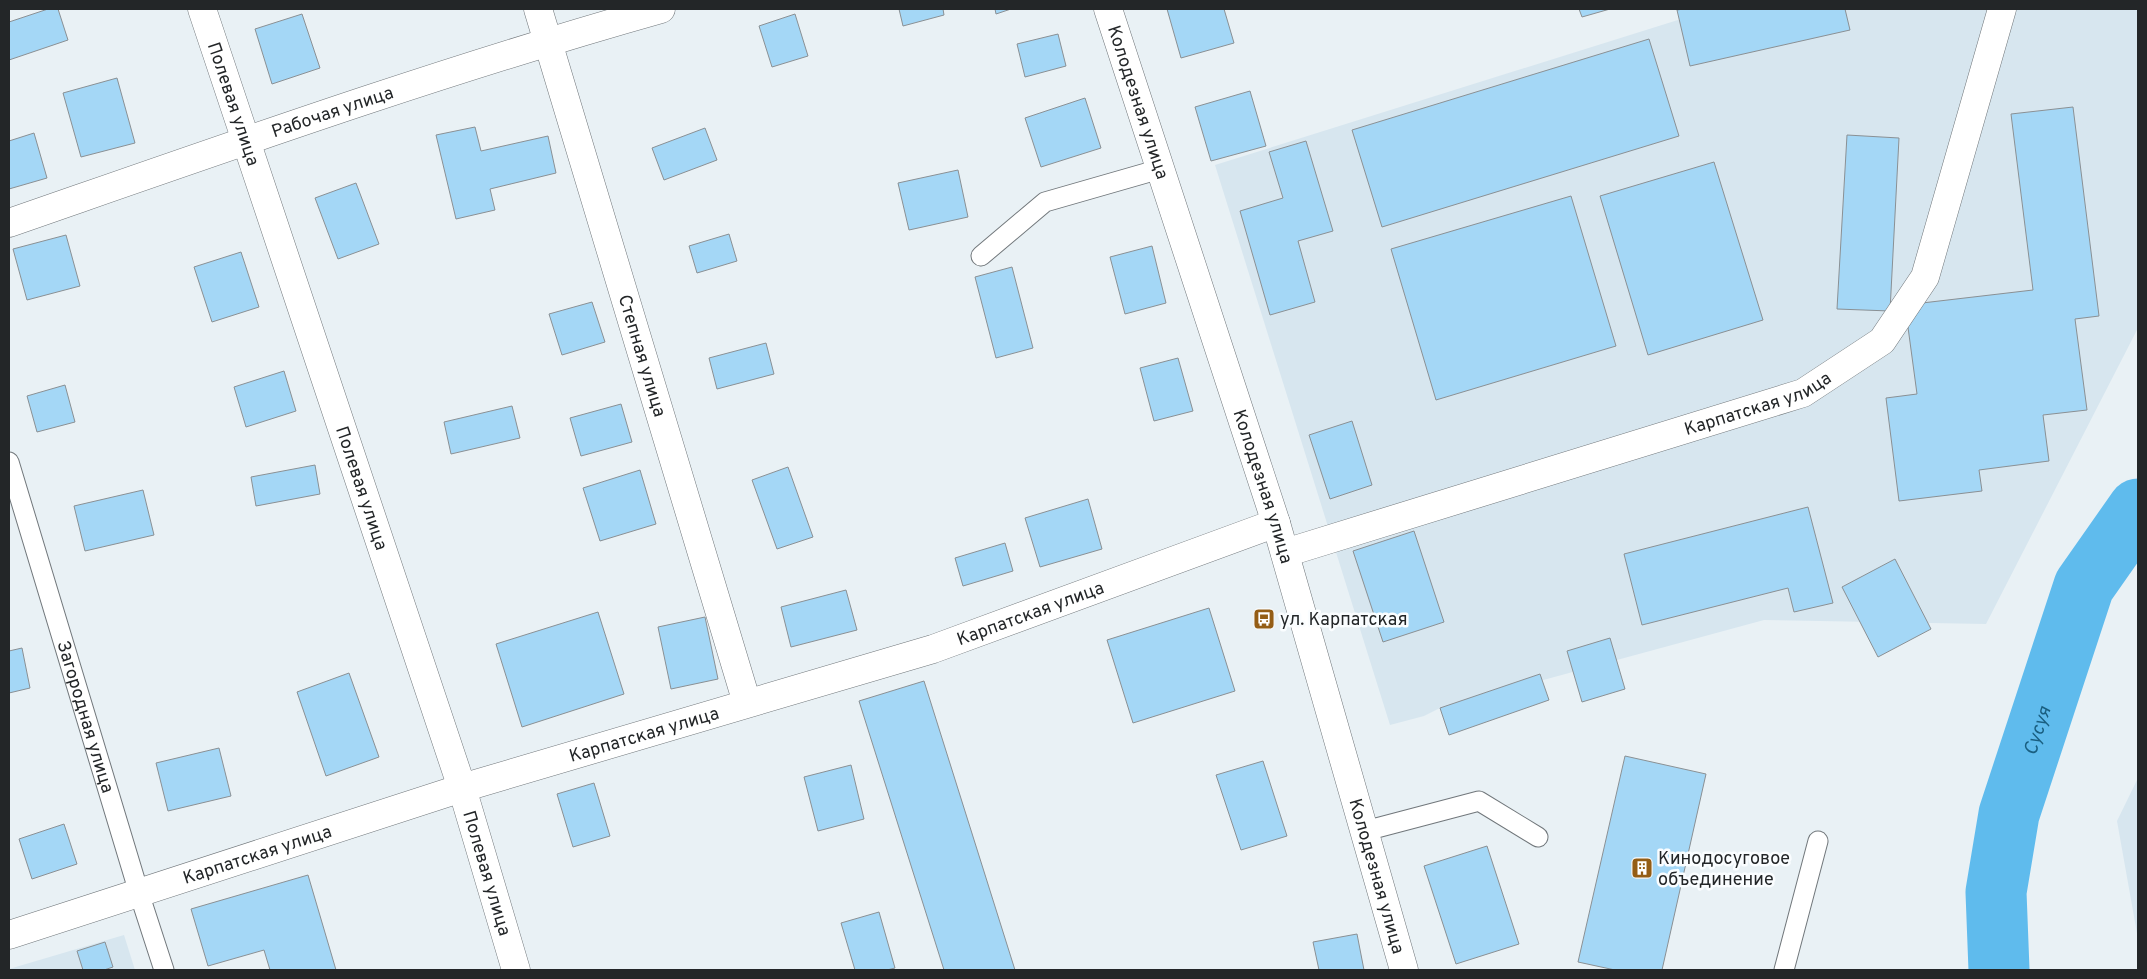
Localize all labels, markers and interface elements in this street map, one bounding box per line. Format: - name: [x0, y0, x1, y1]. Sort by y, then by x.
- street label: Колодезная улица: [1101, 23, 1173, 183]
- street label: Полевая улица: [201, 39, 264, 169]
- street label: Рабочая улица: [269, 82, 397, 144]
- street label: Степная улица: [612, 292, 670, 420]
- street label: Карпатская улица: [1682, 367, 1836, 442]
- street label: Колодезная улица: [1227, 407, 1297, 567]
- street label: Полевая улица: [329, 424, 392, 553]
- street label: Карпатская улица: [954, 577, 1108, 652]
- bus stop icon: ул. Карпатская: [1252, 607, 1276, 631]
- place label: ул. Карпатская: [1280, 609, 1407, 632]
- street label: Загородная улица: [51, 638, 118, 796]
- street label: Карпатская улица: [567, 703, 722, 769]
- water label: Сусуя: [2019, 703, 2058, 759]
- street label: Колодезная улица: [1342, 796, 1409, 957]
- street label: Полевая улица: [456, 808, 515, 939]
- street label: Карпатская улица: [180, 821, 335, 891]
- place label: Кинодосуговое объединение: [1658, 848, 1790, 892]
- building icon: Кинодосуговое объединение: [1630, 856, 1654, 880]

